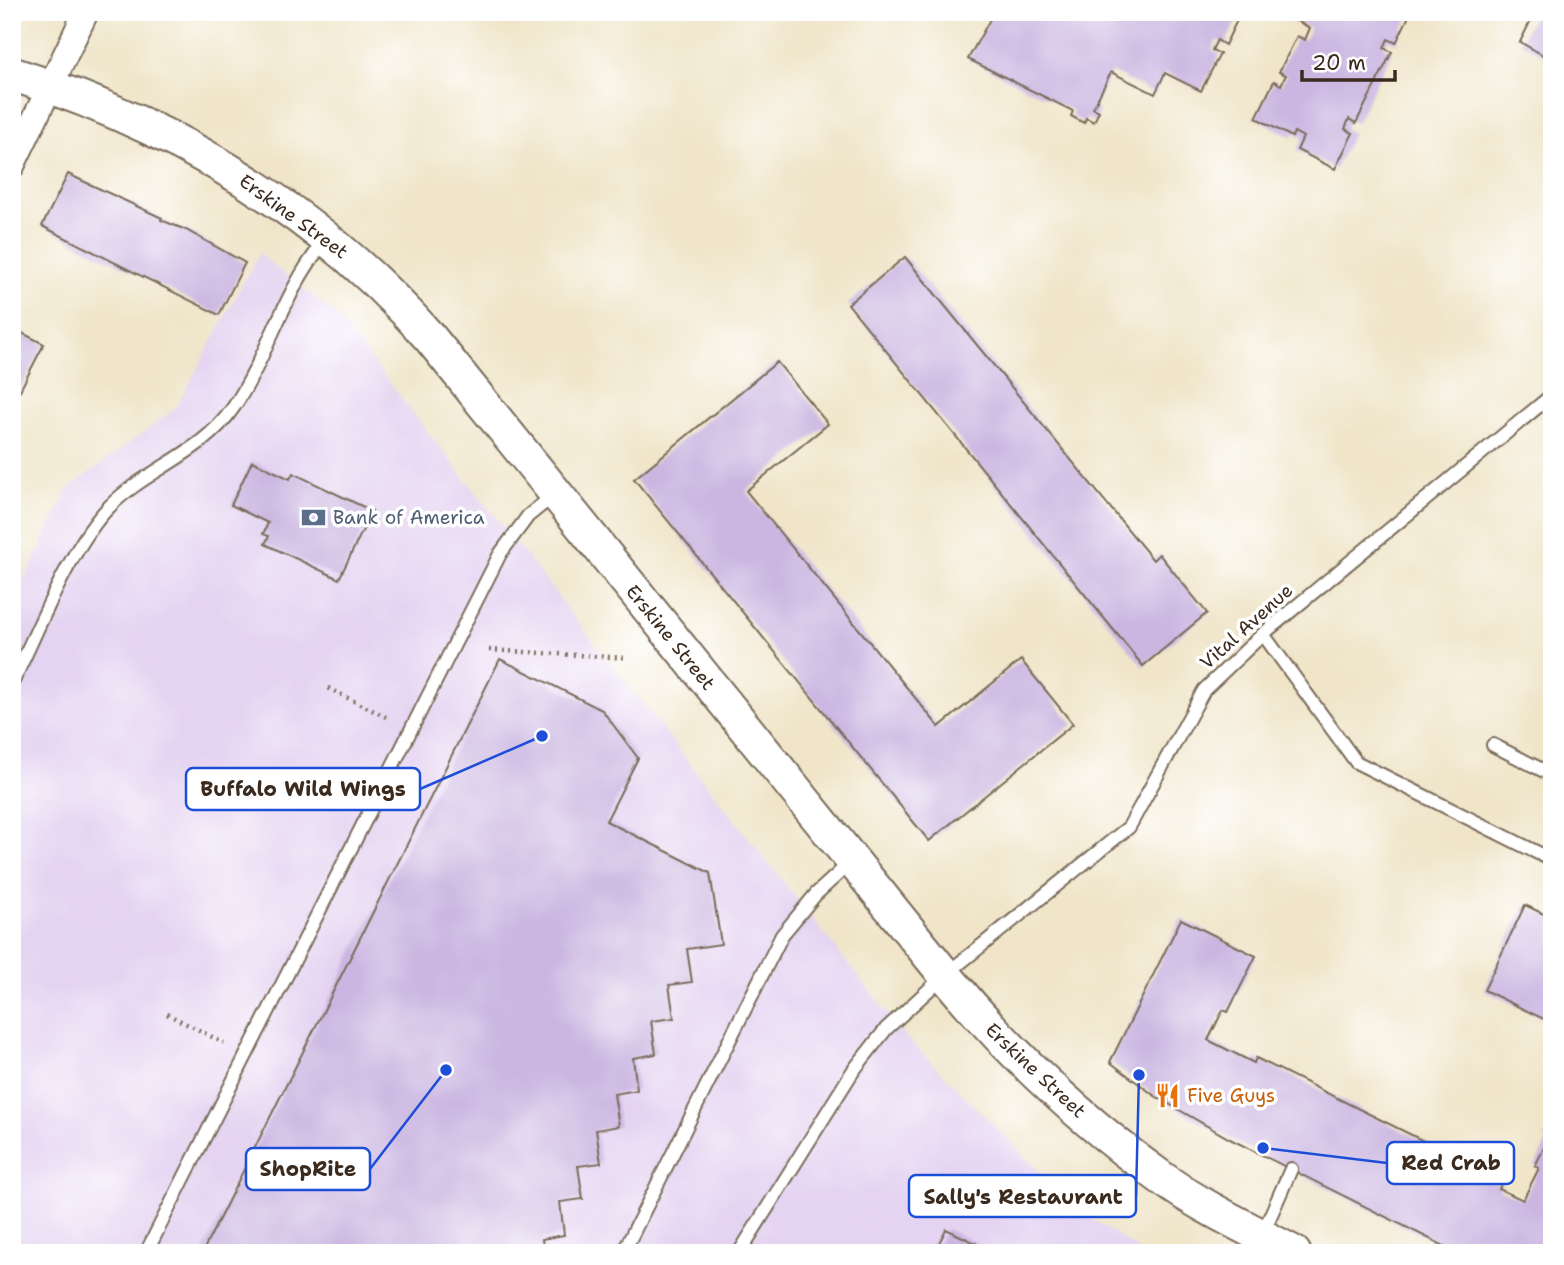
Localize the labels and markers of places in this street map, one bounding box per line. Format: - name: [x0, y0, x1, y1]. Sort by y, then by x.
- bank icon: Bank of America: [299, 503, 327, 531]
- place label: Bank of America: [333, 505, 485, 530]
- callout: Buffalo Wild Wings: [186, 768, 420, 810]
- restaurant icon: Five Guys: [1153, 1081, 1181, 1109]
- place label: Five Guys: [1187, 1083, 1275, 1108]
- callout: Red Crab: [1387, 1142, 1514, 1184]
- callout: ShopRite: [246, 1148, 370, 1190]
- callout: Sally's Restaurant: [909, 1175, 1136, 1217]

